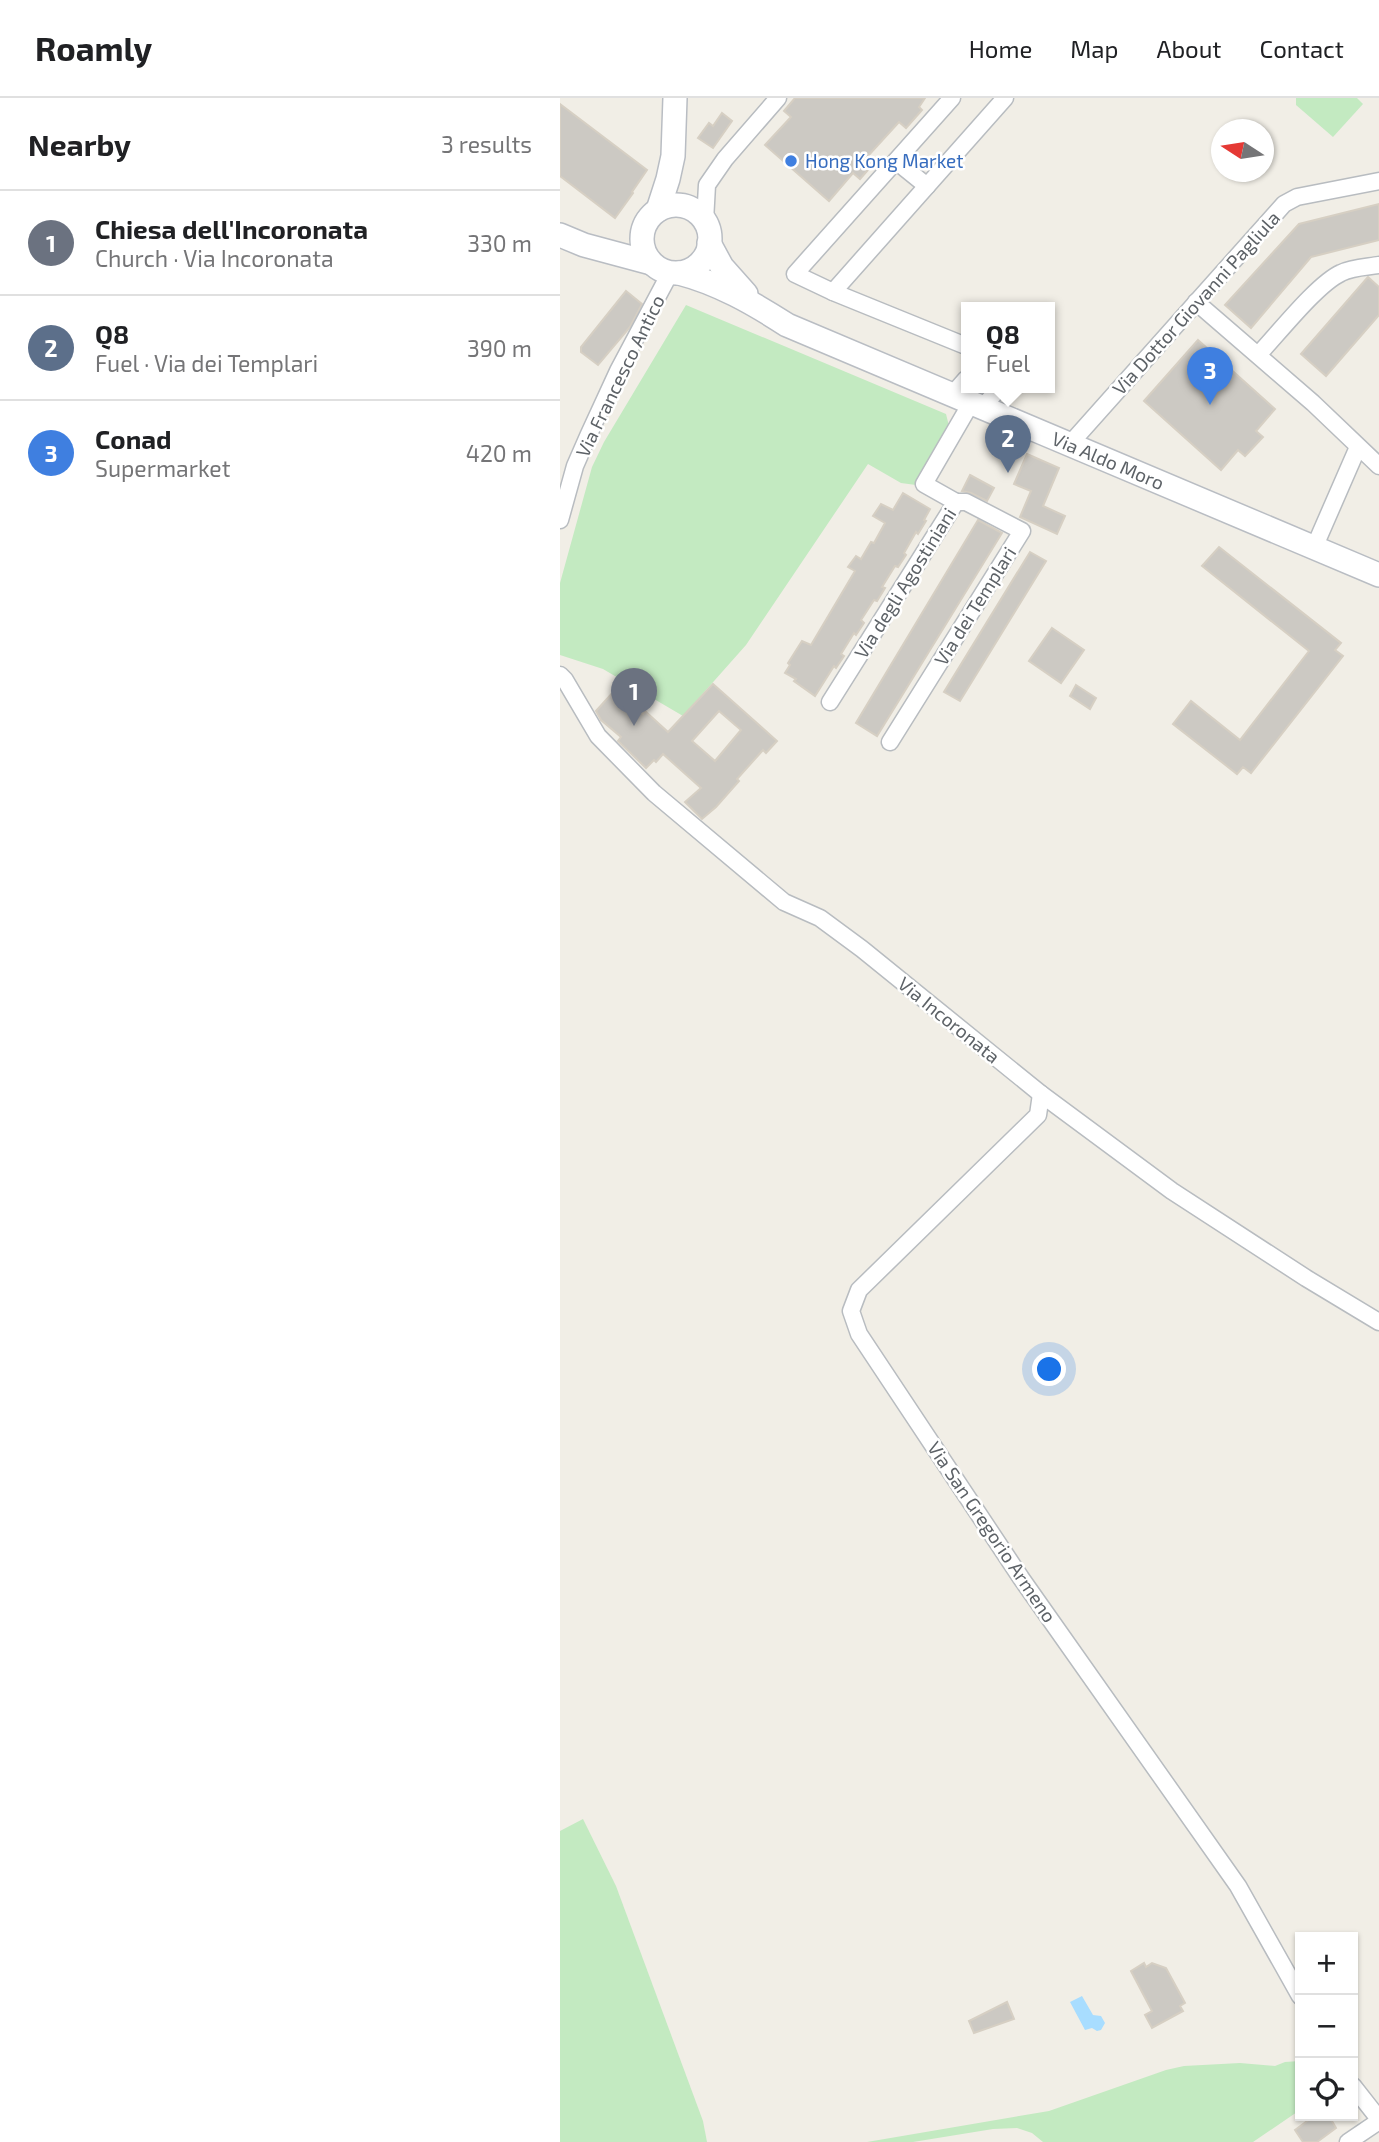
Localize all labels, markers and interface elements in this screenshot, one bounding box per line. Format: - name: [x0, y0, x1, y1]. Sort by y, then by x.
- text: Roamly: [35, 28, 152, 68]
- text: Home: [969, 34, 1032, 63]
- text: Map: [1070, 34, 1118, 63]
- text: About: [1156, 34, 1222, 63]
- text: Contact: [1260, 34, 1344, 63]
- north arrow: [1211, 119, 1274, 182]
- text: Nearby: [28, 126, 131, 162]
- text: 3 results: [441, 130, 532, 158]
- place label: Hong Kong Market: [805, 149, 964, 172]
- marker: Hong Kong Market: [783, 153, 799, 169]
- street label: Via Dottor Giovanni Pagliula: [1107, 206, 1284, 399]
- text: Chiesa dell'Incoronata: [95, 213, 368, 244]
- text: 1: [46, 229, 56, 257]
- text: 330 m: [467, 229, 532, 257]
- text: Church · Via Incoronata: [95, 244, 334, 272]
- street label: Via Francesco Antico: [570, 291, 669, 461]
- popup: [961, 302, 1055, 393]
- text: Q8: [95, 318, 129, 349]
- text: Q8: [986, 318, 1020, 349]
- text: 2: [44, 334, 58, 362]
- text: 390 m: [467, 334, 532, 362]
- pin: 3: [1187, 347, 1233, 405]
- text: Fuel · Via dei Templari: [95, 349, 318, 377]
- text: Fuel: [986, 349, 1030, 377]
- pin: 2: [985, 415, 1031, 473]
- text: Conad: [95, 423, 172, 454]
- street label: Via Aldo Moro: [1049, 426, 1168, 494]
- text: 3: [44, 439, 58, 467]
- text: 420 m: [466, 439, 532, 467]
- text: Supermarket: [95, 454, 230, 482]
- street label: Via degli Agostiniani: [849, 503, 960, 662]
- street label: Via dei Templari: [929, 542, 1020, 669]
- pin: 1: [611, 668, 657, 726]
- street label: Via Incoronata: [894, 972, 1005, 1068]
- your location: [1032, 1352, 1066, 1386]
- street label: Via San Gregorio Armeno: [923, 1437, 1062, 1627]
- map controls: [1295, 1932, 1358, 2121]
- button: +: [1295, 1932, 1358, 1995]
- button: −: [1295, 1995, 1358, 2058]
- button: locate: [1295, 2058, 1358, 2121]

